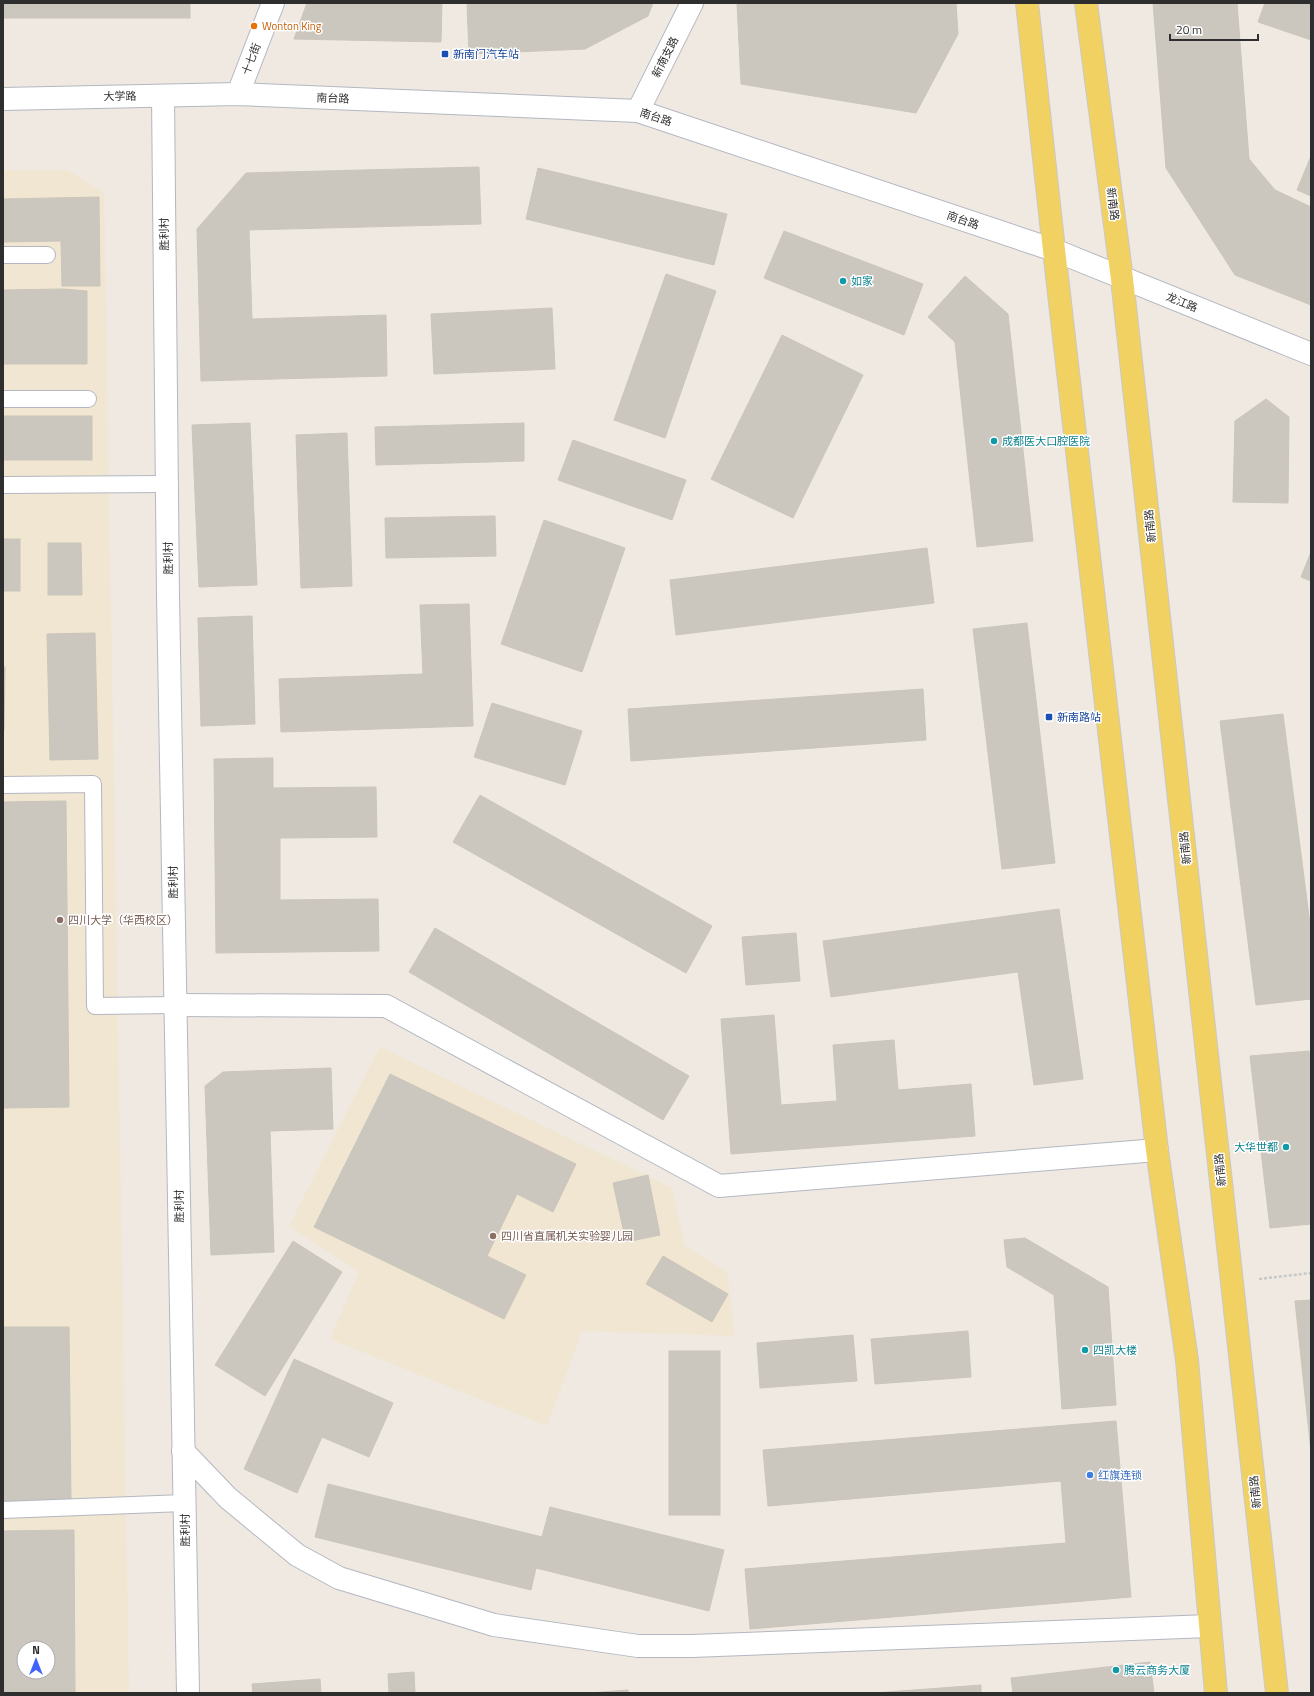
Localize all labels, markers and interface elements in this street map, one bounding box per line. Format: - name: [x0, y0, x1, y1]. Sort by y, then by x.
- scale bar: [1170, 16, 1258, 42]
- place label: Wonton King: [262, 18, 322, 34]
- text: 20 m: [1176, 20, 1202, 39]
- marker: Wonton King: [249, 21, 259, 31]
- street label: 新南支路: [648, 34, 682, 80]
- street label: 十七街: [238, 41, 264, 77]
- place label: 新南门汽车站: [453, 46, 519, 62]
- marker: 新南门汽车站: [440, 49, 450, 59]
- street label: 大学路: [103, 88, 137, 104]
- street label: 南台路: [316, 89, 350, 107]
- street label: 南台路: [638, 104, 674, 130]
- street label: 新南路: [1103, 187, 1123, 221]
- street label: 南台路: [945, 207, 981, 233]
- street label: 胜利村: [156, 217, 172, 251]
- place label: 如家: [851, 273, 873, 289]
- marker: 如家: [838, 276, 848, 286]
- street label: 龙江路: [1164, 288, 1200, 316]
- place label: 成都医大口腔医院: [1002, 433, 1090, 449]
- marker: 成都医大口腔医院: [989, 436, 999, 446]
- street label: 新南路: [1140, 509, 1160, 543]
- street label: 胜利村: [160, 541, 176, 575]
- place label: 新南路站: [1057, 709, 1101, 725]
- marker: 新南路站: [1044, 712, 1054, 722]
- street label: 新南路: [1175, 831, 1195, 865]
- street label: 胜利村: [165, 865, 181, 899]
- place label: 四川大学（华西校区）: [68, 912, 178, 928]
- marker: 四川大学（华西校区）: [55, 915, 65, 925]
- place label: 大华世都: [1234, 1139, 1278, 1155]
- marker: 大华世都: [1281, 1142, 1291, 1152]
- street label: 新南路: [1210, 1153, 1230, 1187]
- street label: 胜利村: [171, 1189, 187, 1223]
- place label: 四川省直属机关实验婴儿园: [501, 1228, 633, 1244]
- marker: 四川省直属机关实验婴儿园: [488, 1231, 498, 1241]
- place label: 四凯大楼: [1093, 1342, 1137, 1358]
- marker: 四凯大楼: [1080, 1345, 1090, 1355]
- place label: 红旗连锁: [1098, 1467, 1142, 1483]
- marker: 红旗连锁: [1085, 1470, 1095, 1480]
- street label: 新南路: [1245, 1475, 1265, 1509]
- street label: 胜利村: [177, 1513, 193, 1547]
- north arrow: [16, 1640, 56, 1680]
- text: N: [32, 1642, 40, 1658]
- place label: 腾云商务大厦: [1124, 1662, 1190, 1678]
- marker: 腾云商务大厦: [1111, 1665, 1121, 1675]

